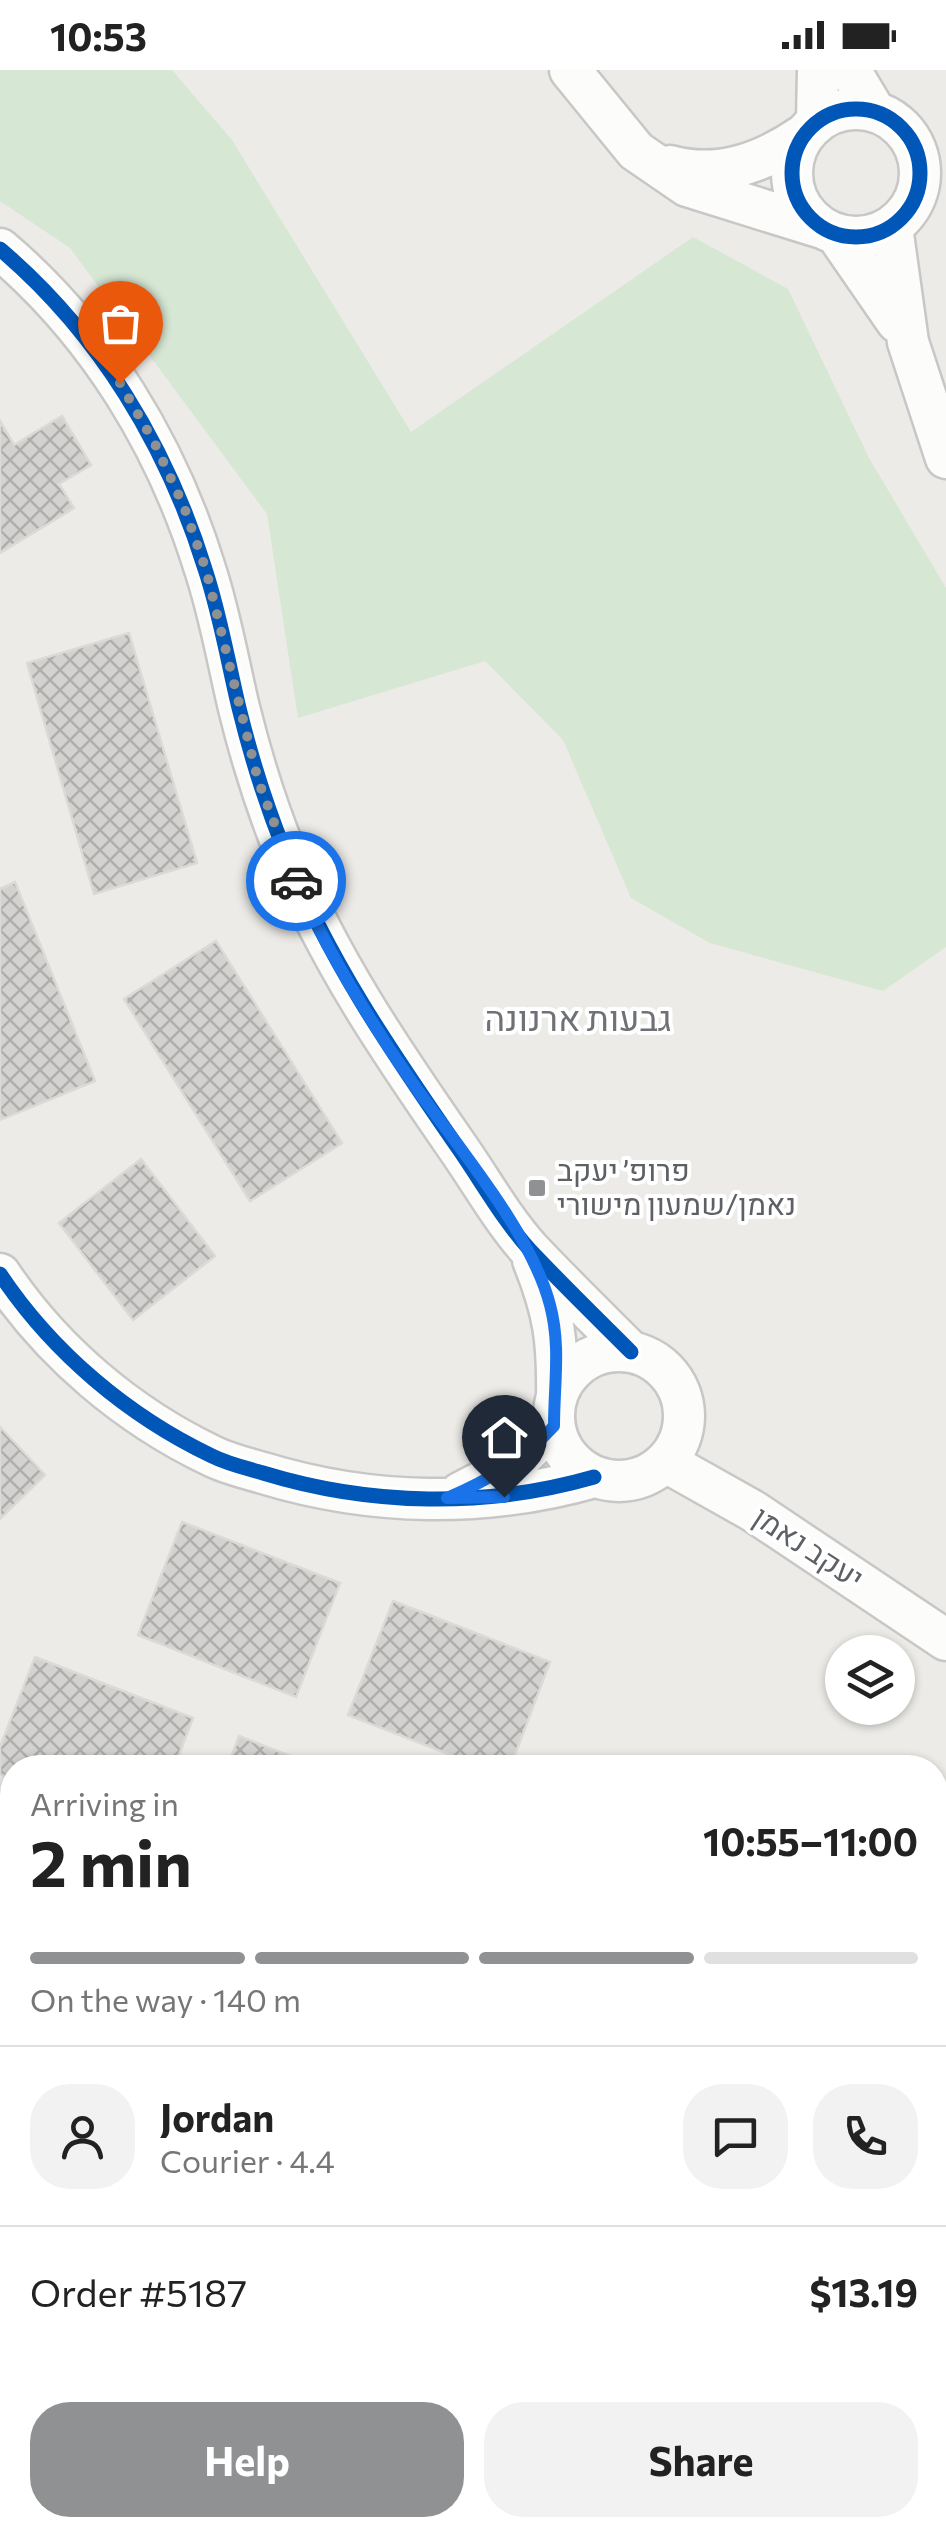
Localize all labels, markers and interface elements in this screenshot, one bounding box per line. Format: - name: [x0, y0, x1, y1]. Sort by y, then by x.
- text: 10:53: [50, 12, 147, 59]
- pin: [78, 281, 163, 384]
- icon: bag: [93, 296, 148, 351]
- courier: [246, 831, 346, 931]
- icon: car: [269, 854, 324, 909]
- district label: גבעות ארנונה: [484, 995, 672, 1038]
- place label: פרופ׳ יעקב נאמן/שמעון מישורי: [557, 1150, 796, 1221]
- marker: פרופ׳ יעקב נאמן/שמעון מישורי: [526, 1177, 548, 1199]
- pin: [462, 1395, 547, 1498]
- icon: home: [477, 1410, 532, 1465]
- street label: יעקב נאמן: [747, 1497, 872, 1595]
- map controls: [825, 1635, 915, 1725]
- button: layers: [825, 1635, 915, 1725]
- text: Arriving in: [30, 1783, 179, 1823]
- text: 10:55–11:00: [703, 1817, 918, 1864]
- text: 2 min: [30, 1821, 192, 1900]
- text: On the way · 140 m: [30, 1979, 301, 2019]
- button: person: [30, 2084, 135, 2189]
- button: chat: [683, 2084, 788, 2189]
- button: phone: [813, 2084, 918, 2189]
- text: Jordan: [160, 2093, 274, 2140]
- text: Courier · 4.4: [160, 2140, 335, 2180]
- text: Order #5187: [30, 2268, 247, 2315]
- text: $13.19: [809, 2268, 918, 2315]
- button: Help: [30, 2402, 464, 2517]
- button: Share: [484, 2402, 918, 2517]

